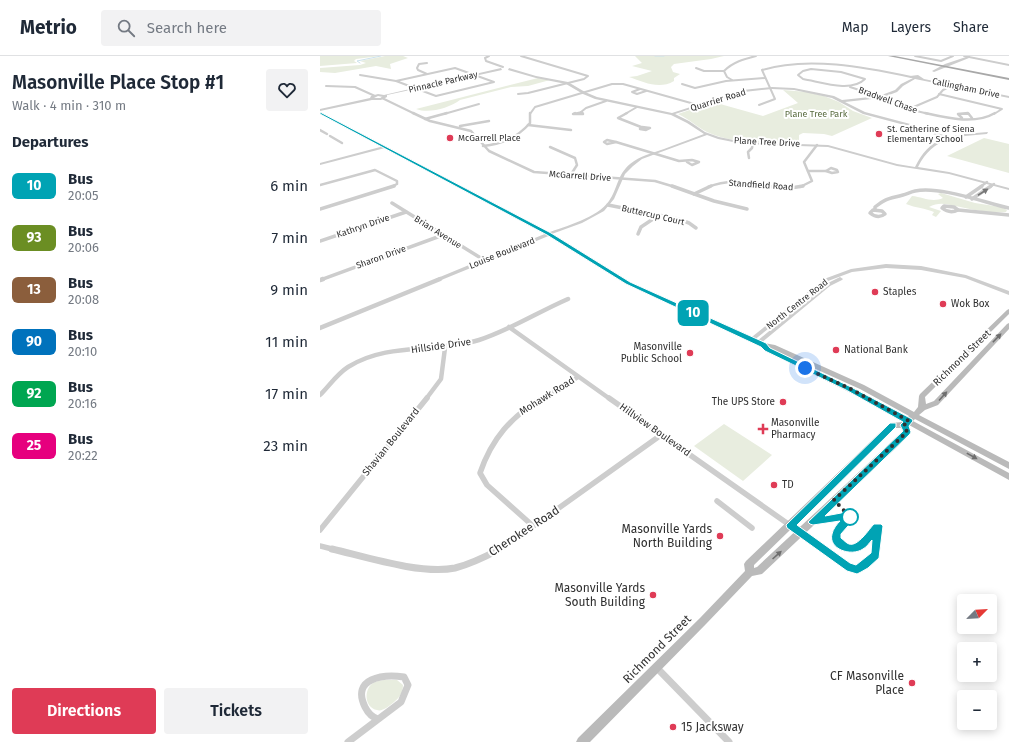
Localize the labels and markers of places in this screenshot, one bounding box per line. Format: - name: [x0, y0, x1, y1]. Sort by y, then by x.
- place label: St. Catherine of Siena Elementary School: [887, 124, 975, 144]
- marker: St. Catherine of Siena Elementary School: [874, 129, 884, 139]
- marker: McGarrell Place: [445, 133, 455, 143]
- place label: McGarrell Place: [458, 133, 521, 143]
- place label: Staples: [883, 286, 917, 298]
- marker: Staples: [870, 287, 880, 297]
- place label: Wok Box: [951, 298, 990, 310]
- marker: Wok Box: [938, 299, 948, 309]
- place label: Masonville Public School: [621, 341, 682, 365]
- place label: National Bank: [844, 344, 909, 356]
- marker: National Bank: [831, 345, 841, 355]
- marker: Masonville Public School: [685, 348, 695, 358]
- place label: The UPS Store: [712, 396, 775, 408]
- marker: The UPS Store: [778, 397, 788, 407]
- place label: Masonville Pharmacy: [771, 417, 819, 441]
- marker: Masonville Pharmacy: [758, 424, 768, 434]
- place label: TD: [782, 479, 794, 491]
- marker: TD: [769, 480, 779, 490]
- unlabelled marker: [841, 508, 859, 526]
- place label: Masonville Yards North Building: [621, 522, 713, 550]
- marker: Masonville Yards North Building: [715, 531, 725, 541]
- place label: Masonville Yards South Building: [554, 581, 646, 609]
- marker: Masonville Yards South Building: [648, 590, 658, 600]
- place label: CF Masonville Place: [830, 669, 904, 697]
- marker: CF Masonville Place: [907, 678, 917, 688]
- place label: 15 Jacksway: [681, 720, 744, 734]
- marker: 15 Jacksway: [668, 722, 678, 732]

